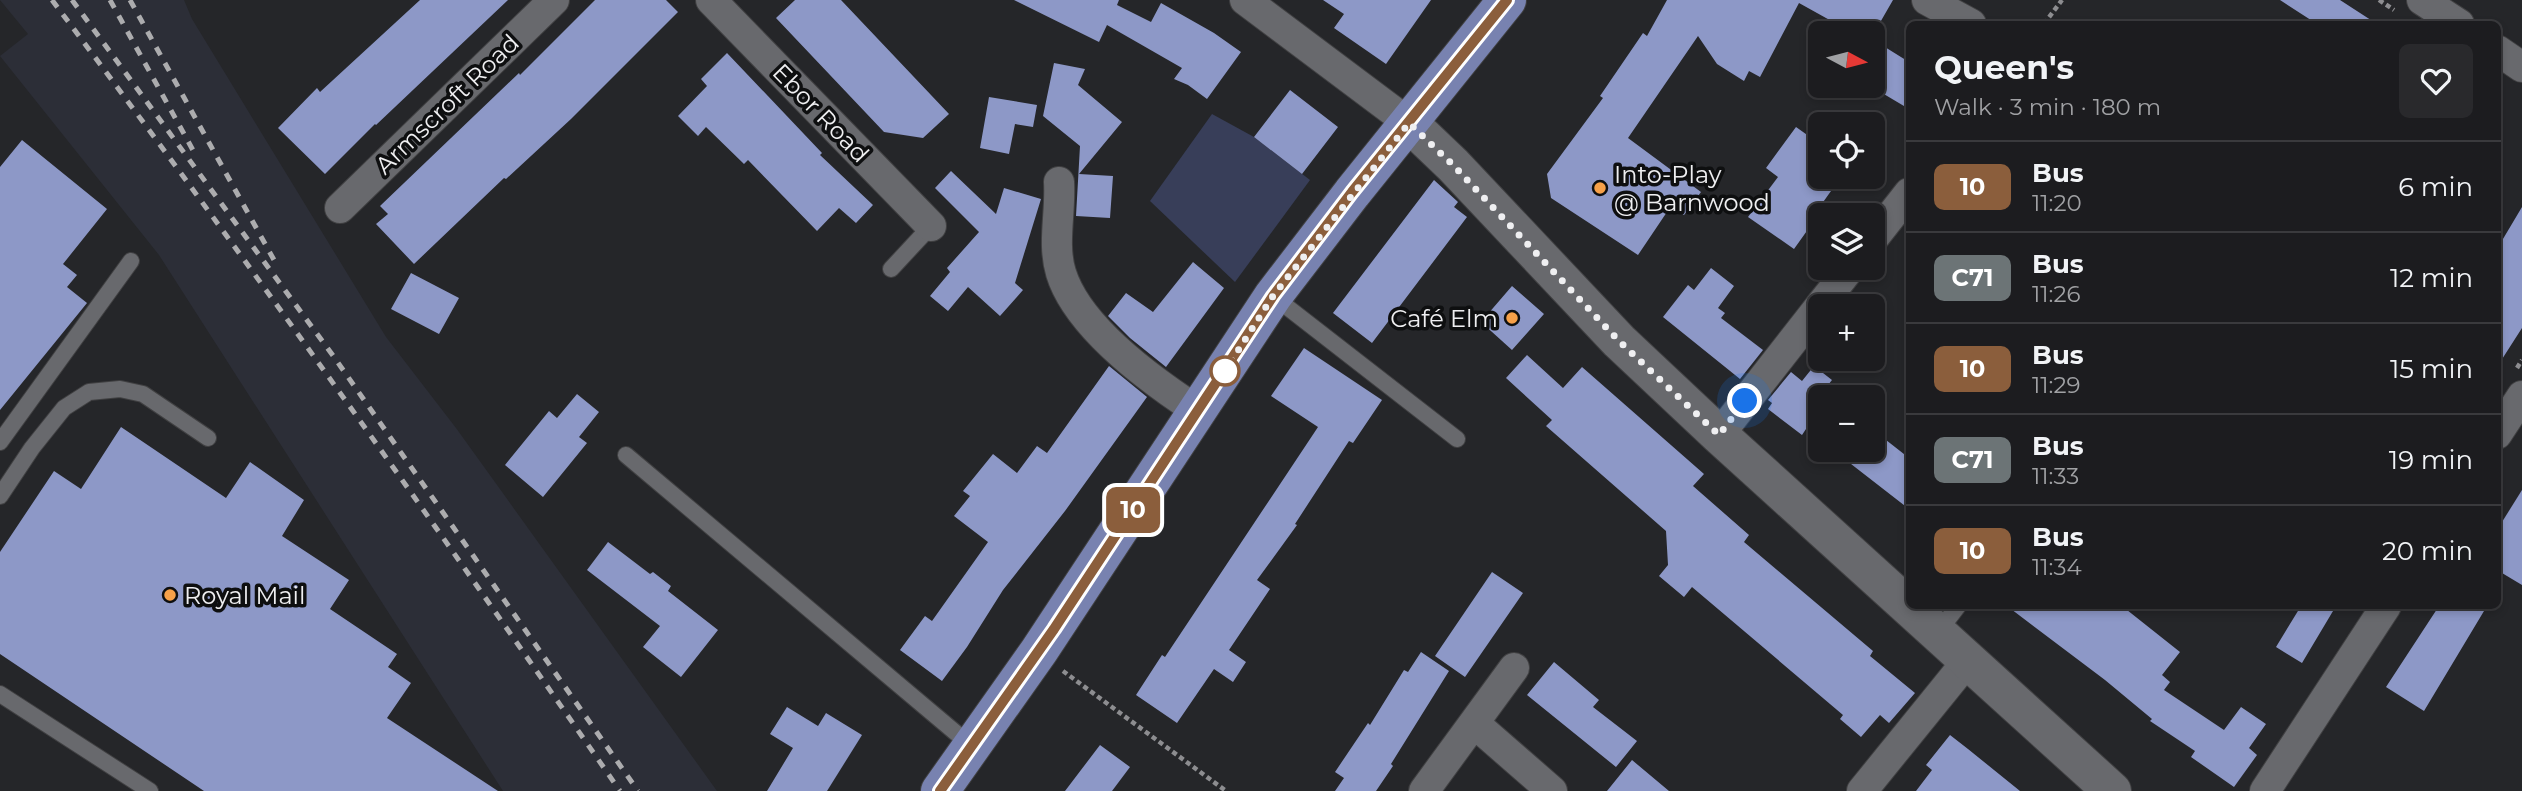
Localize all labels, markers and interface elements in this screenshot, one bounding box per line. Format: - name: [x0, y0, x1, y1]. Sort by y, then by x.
- north arrow: [1808, 21, 1885, 98]
- map controls: [1808, 21, 1885, 462]
- street label: Armscroft Road: [369, 28, 525, 180]
- button: heart: [2399, 44, 2473, 118]
- text: Queen's: [1934, 47, 2074, 87]
- street label: Ebor Road: [767, 58, 875, 168]
- text: Walk · 3 min · 180 m: [1934, 93, 2161, 121]
- button: locate: [1808, 112, 1885, 189]
- text: Bus: [2032, 157, 2084, 189]
- place label: Into-Play @ Barnwood: [1614, 160, 1770, 217]
- text: 6 min: [2398, 171, 2473, 203]
- text: 10: [1960, 172, 1985, 201]
- marker: Into-Play @ Barnwood: [1592, 180, 1608, 196]
- text: 11:20: [2032, 189, 2082, 217]
- button: layers: [1808, 203, 1885, 280]
- text: Bus: [2032, 248, 2084, 280]
- text: 12 min: [2390, 262, 2473, 294]
- text: C71: [1952, 263, 1993, 292]
- text: 11:26: [2032, 280, 2081, 308]
- button: +: [1808, 294, 1885, 371]
- place label: Café Elm: [1390, 304, 1498, 333]
- marker: Café Elm: [1504, 310, 1520, 326]
- text: Bus: [2032, 339, 2084, 371]
- text: 15 min: [2390, 353, 2473, 385]
- text: 10: [1960, 354, 1985, 383]
- unlabelled marker: [1210, 356, 1240, 386]
- text: 11:29: [2032, 371, 2081, 399]
- your location: [1727, 383, 1762, 418]
- button: −: [1808, 385, 1885, 462]
- text: Bus: [2032, 430, 2084, 462]
- text: 19 min: [2389, 444, 2473, 476]
- text: C71: [1952, 445, 1993, 474]
- text: 11:33: [2032, 462, 2079, 490]
- line badge: 10: [1102, 487, 1164, 533]
- text: 10: [1120, 495, 1146, 524]
- text: Bus: [2032, 521, 2084, 553]
- text: 20 min: [2382, 535, 2473, 567]
- text: 10: [1960, 536, 1985, 565]
- text: 11:34: [2032, 553, 2082, 581]
- place label: Royal Mail: [184, 581, 306, 610]
- marker: Royal Mail: [162, 587, 178, 603]

